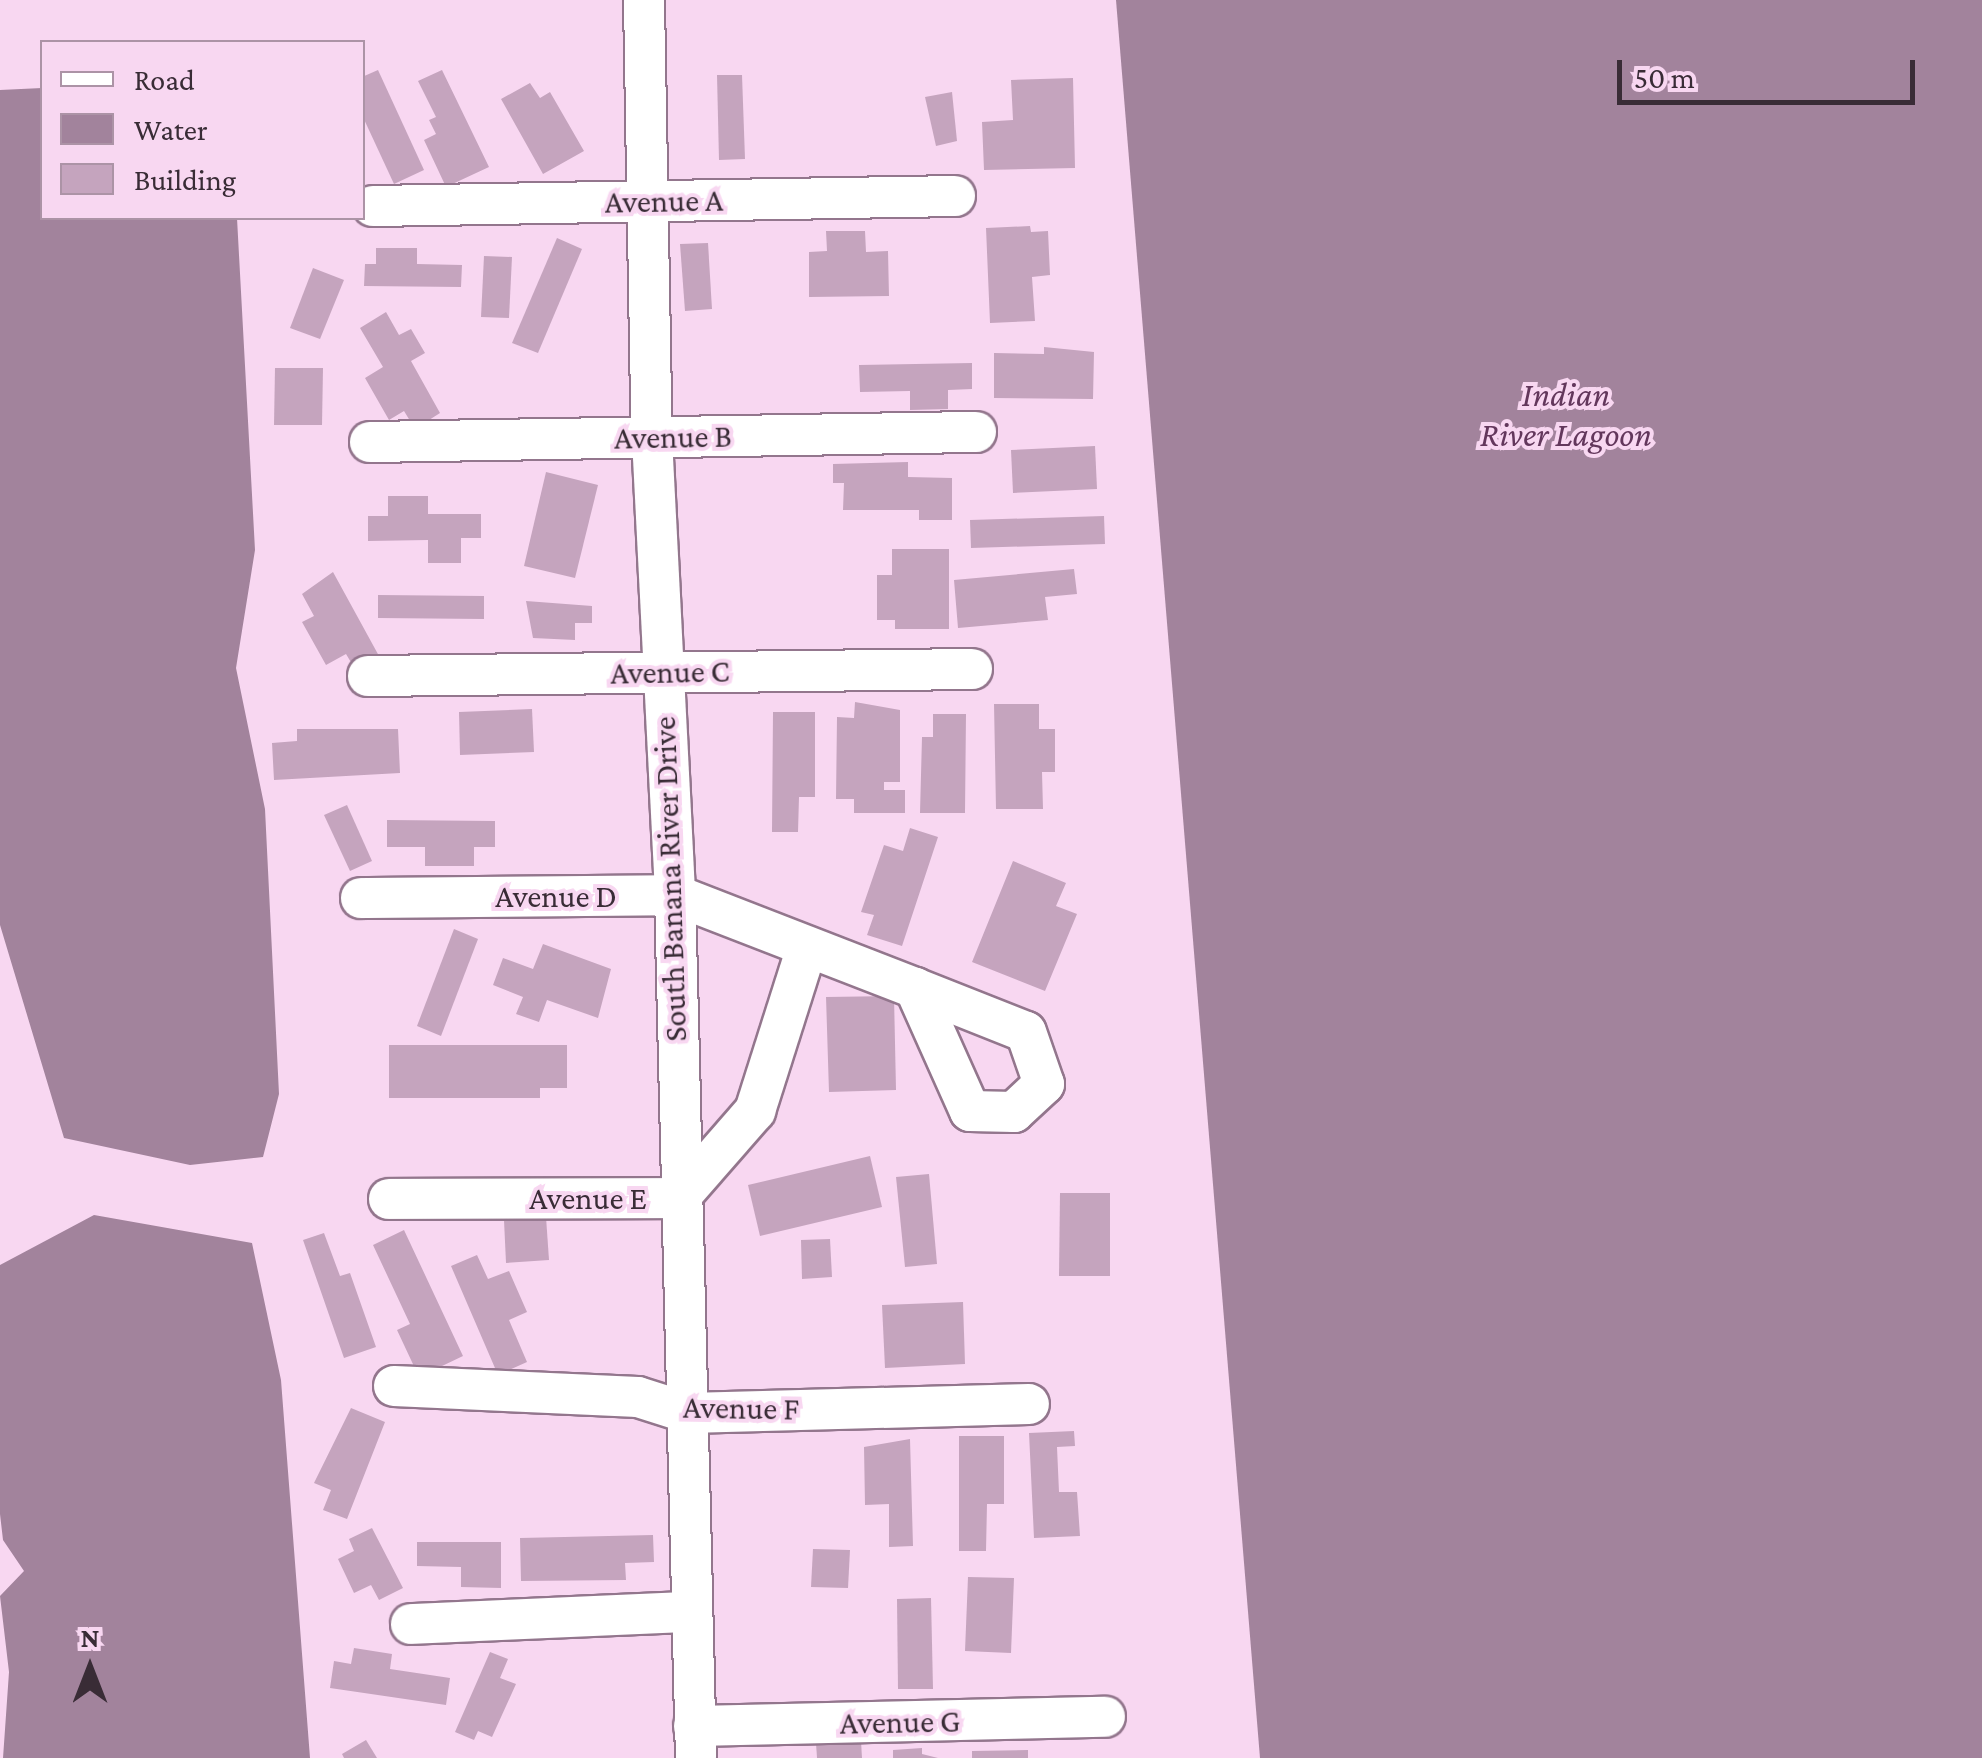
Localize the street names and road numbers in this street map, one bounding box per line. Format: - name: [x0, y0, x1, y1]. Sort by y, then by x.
- street label: Avenue A: [604, 181, 724, 221]
- street label: Avenue B: [614, 417, 732, 457]
- street label: Avenue C: [610, 652, 730, 692]
- street label: South Banana River Drive: [645, 716, 695, 1042]
- street label: Avenue D: [495, 877, 617, 915]
- street label: Avenue E: [529, 1179, 647, 1217]
- street label: Avenue F: [683, 1388, 799, 1428]
- street label: Avenue G: [839, 1702, 961, 1742]

